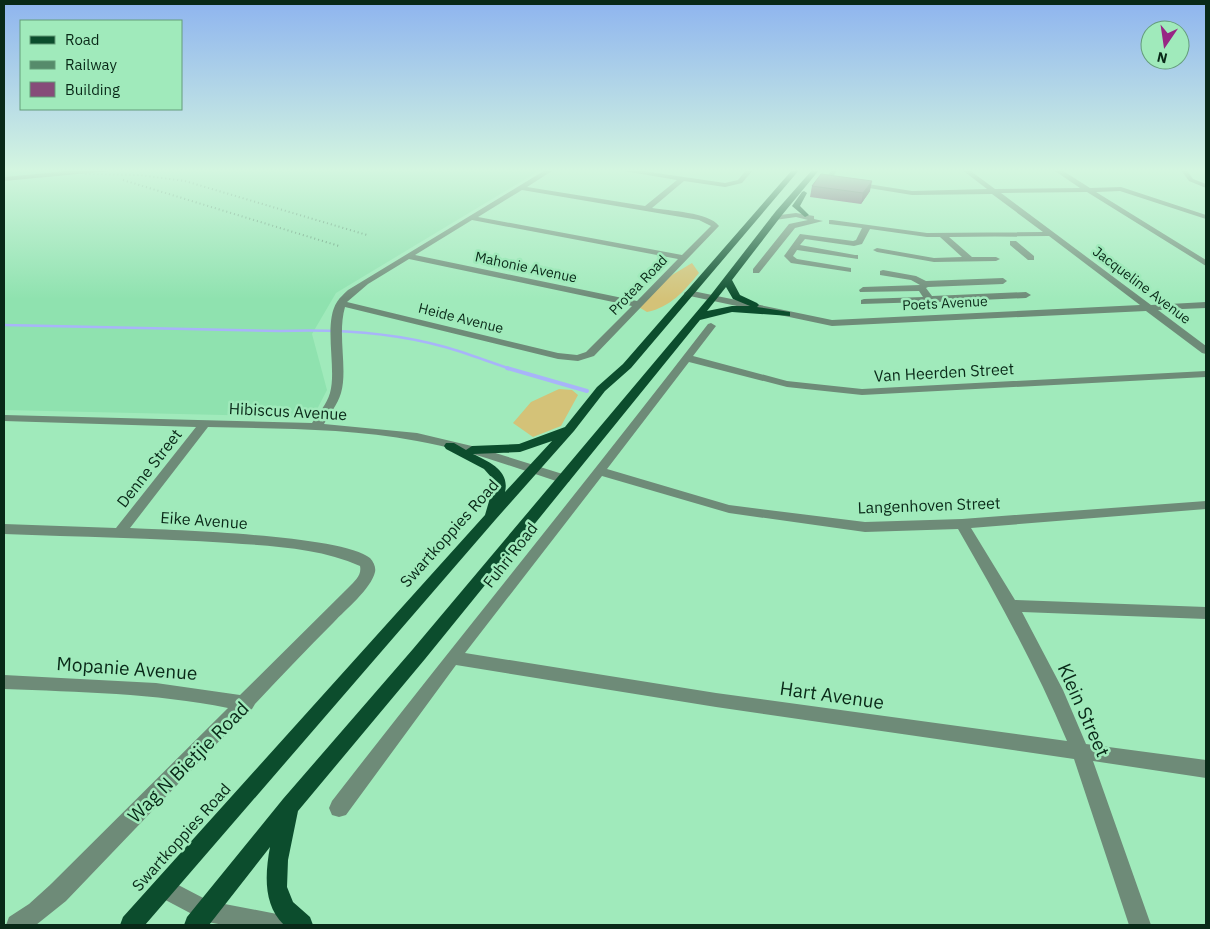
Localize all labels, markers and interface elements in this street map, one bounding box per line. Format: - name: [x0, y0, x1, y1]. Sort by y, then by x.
- legend: [20, 20, 182, 110]
- north arrow: [1140, 20, 1190, 70]
- text: Road: [65, 30, 100, 49]
- text: N: [1155, 48, 1169, 68]
- text: Railway: [65, 55, 118, 74]
- text: Building: [65, 80, 120, 99]
- street label: Jacqueline Avenue: [1089, 242, 1195, 328]
- street label: Mahonie Avenue: [473, 247, 579, 287]
- street label: Protea Road: [605, 251, 671, 319]
- street label: Poets Avenue: [902, 292, 988, 314]
- street label: Heide Avenue: [417, 299, 506, 337]
- street label: Van Heerden Street: [873, 358, 1015, 386]
- street label: Hibiscus Avenue: [228, 398, 348, 424]
- street label: Denne Street: [112, 425, 186, 511]
- street label: Swartkoppies Road: [395, 475, 503, 591]
- street label: Langenhoven Street: [857, 493, 1001, 517]
- street label: Eike Avenue: [160, 507, 249, 533]
- street label: Fuhri Road: [478, 518, 542, 592]
- street label: Mopanie Avenue: [56, 651, 198, 685]
- street label: Klein Street: [1053, 660, 1115, 760]
- street label: Hart Avenue: [778, 676, 886, 714]
- street label: Wag N Bietjie Road: [122, 696, 254, 828]
- street label: Swartkoppies Road: [127, 779, 235, 895]

